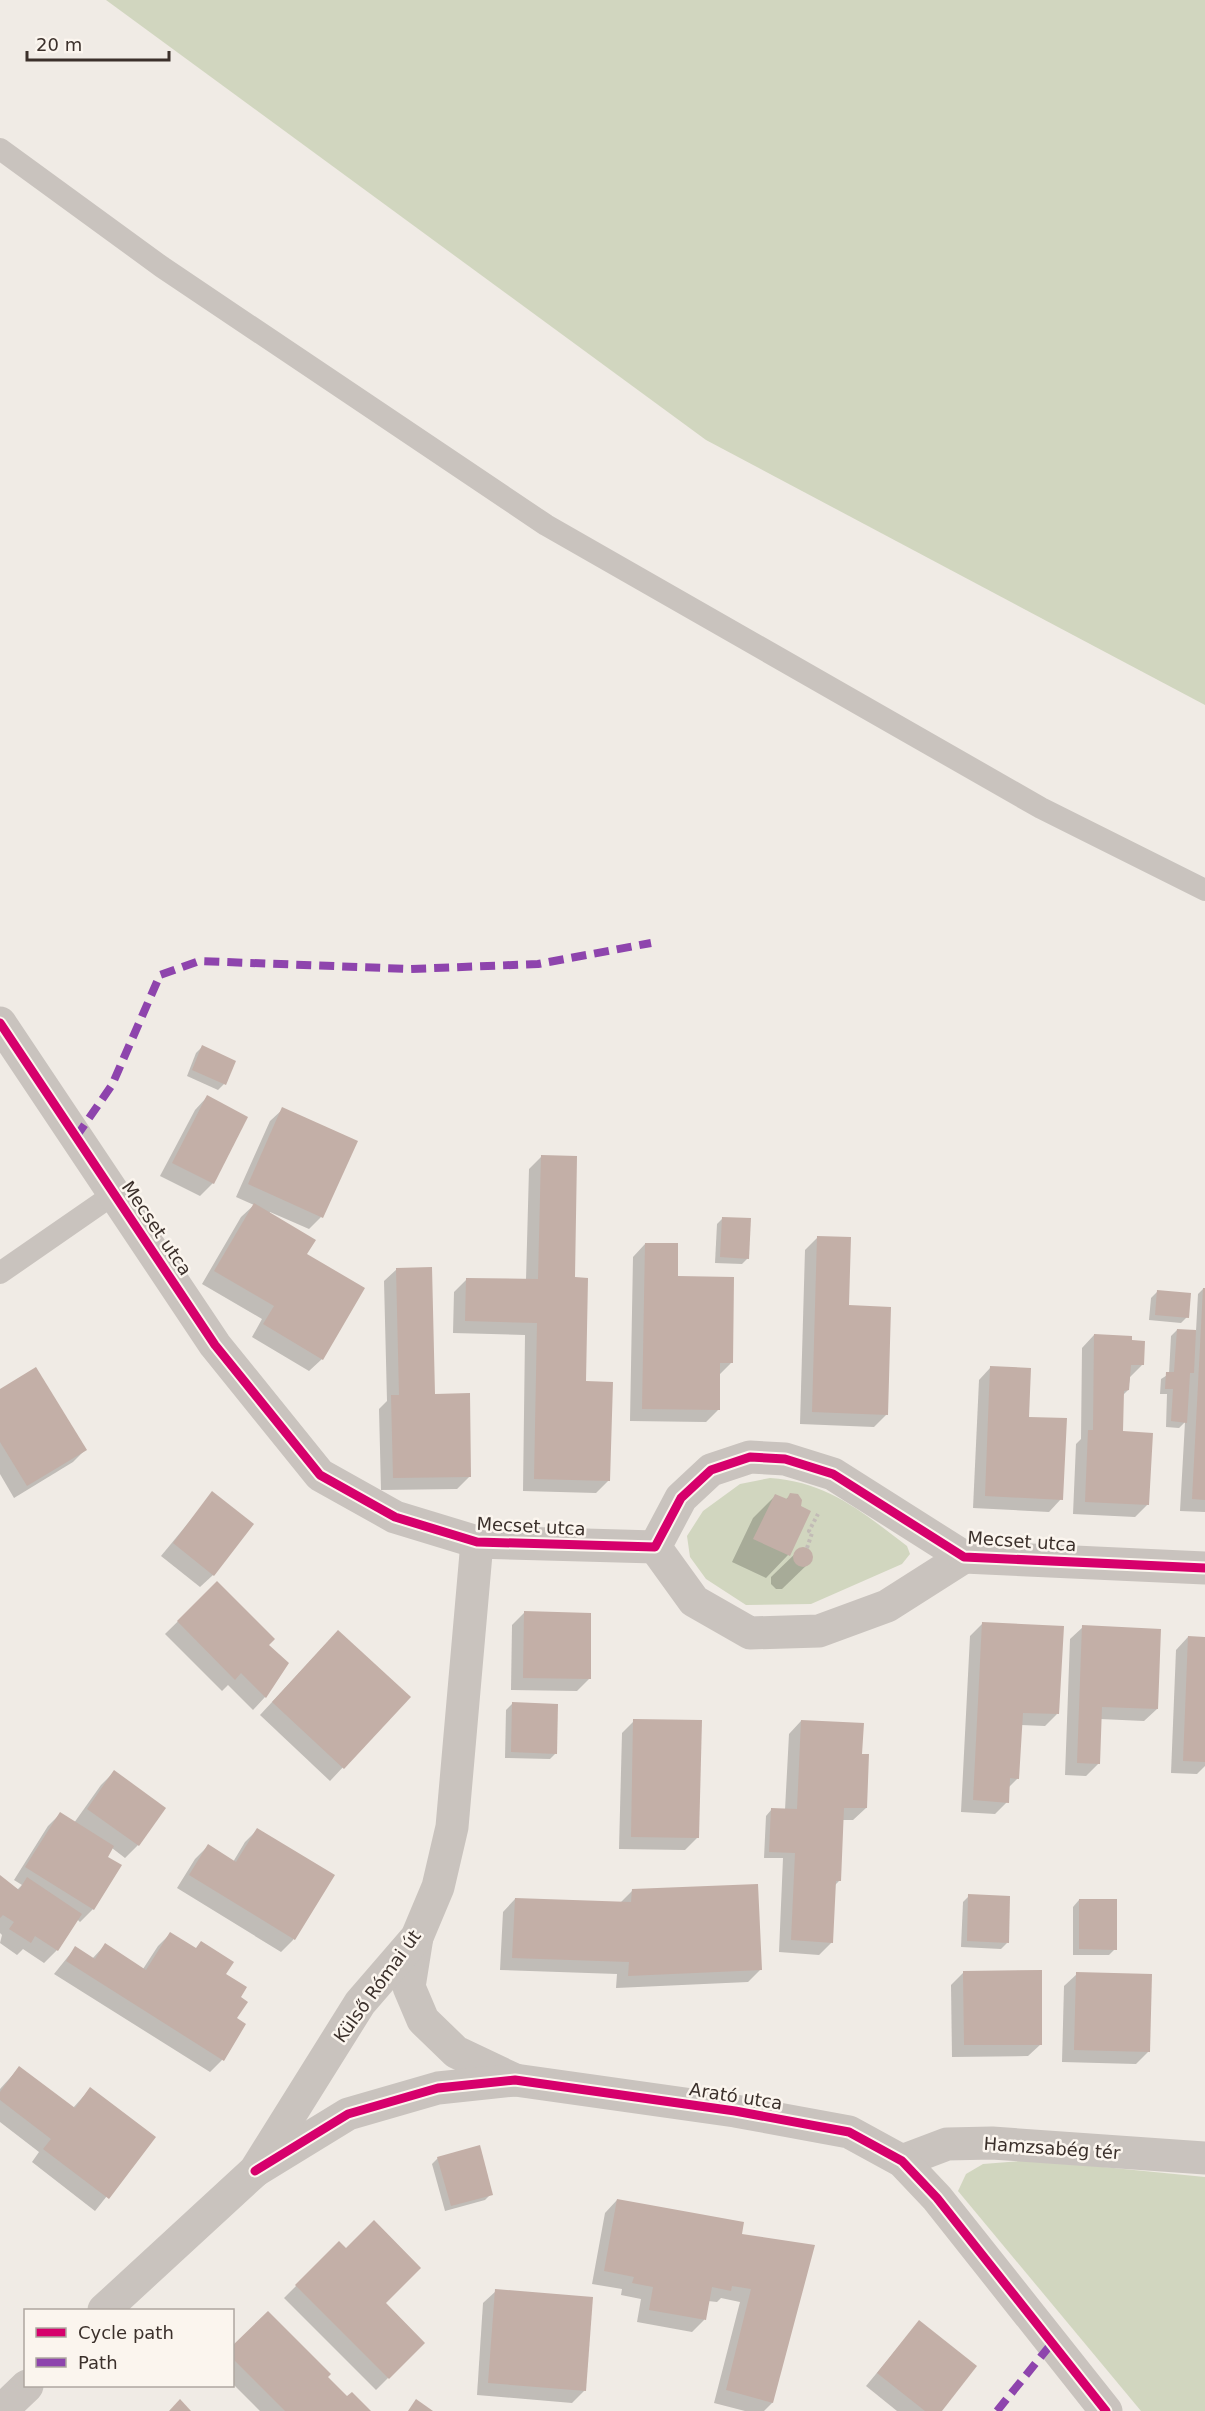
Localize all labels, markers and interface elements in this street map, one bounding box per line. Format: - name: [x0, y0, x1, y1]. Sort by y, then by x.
- scale bar: [27, 24, 170, 62]
- text: 20 m: [36, 34, 82, 55]
- street label: Mecset utca: [118, 1177, 196, 1279]
- street label: Mecset utca: [476, 1513, 586, 1539]
- street label: Mecset utca: [967, 1527, 1077, 1555]
- street label: Külső Római út: [329, 1926, 425, 2046]
- street label: Arató utca: [688, 2078, 784, 2114]
- street label: Hamzsabég tér: [983, 2133, 1122, 2163]
- legend: [24, 2309, 234, 2387]
- text: Cycle path: [78, 2322, 174, 2343]
- text: Path: [78, 2352, 118, 2373]

